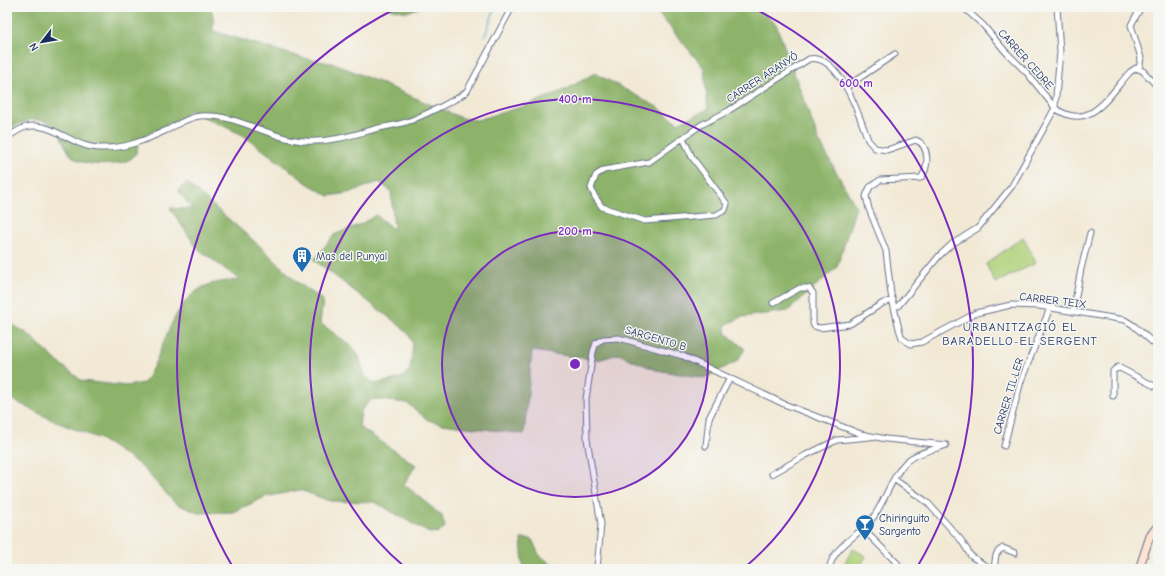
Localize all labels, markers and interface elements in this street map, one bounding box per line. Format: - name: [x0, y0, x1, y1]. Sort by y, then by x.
- north arrow: [22, 22, 62, 62]
- street label: CARRER CEDRE: [995, 27, 1056, 92]
- text: N: [26, 40, 41, 53]
- street label: CARRER ARANYÓ: [723, 49, 801, 105]
- text: 600 m: [839, 76, 873, 90]
- text: 400 m: [558, 92, 592, 106]
- text: 200 m: [558, 224, 592, 238]
- building icon: Mas del Punyal: [291, 245, 313, 273]
- place label: Mas del Punyal: [316, 250, 387, 263]
- street label: CARRER TEIX: [1019, 290, 1087, 311]
- district label: URBANITZACIÓ EL BARADELLO-EL SERGENT: [942, 320, 1098, 348]
- street label: SARGENTO B: [624, 323, 688, 354]
- street label: CARRER TIL·LER: [991, 356, 1026, 436]
- centre of rings: [568, 357, 582, 371]
- place label: Chiringuito Sargento: [879, 512, 930, 538]
- bar icon: Chiringuito Sargento: [854, 513, 876, 541]

